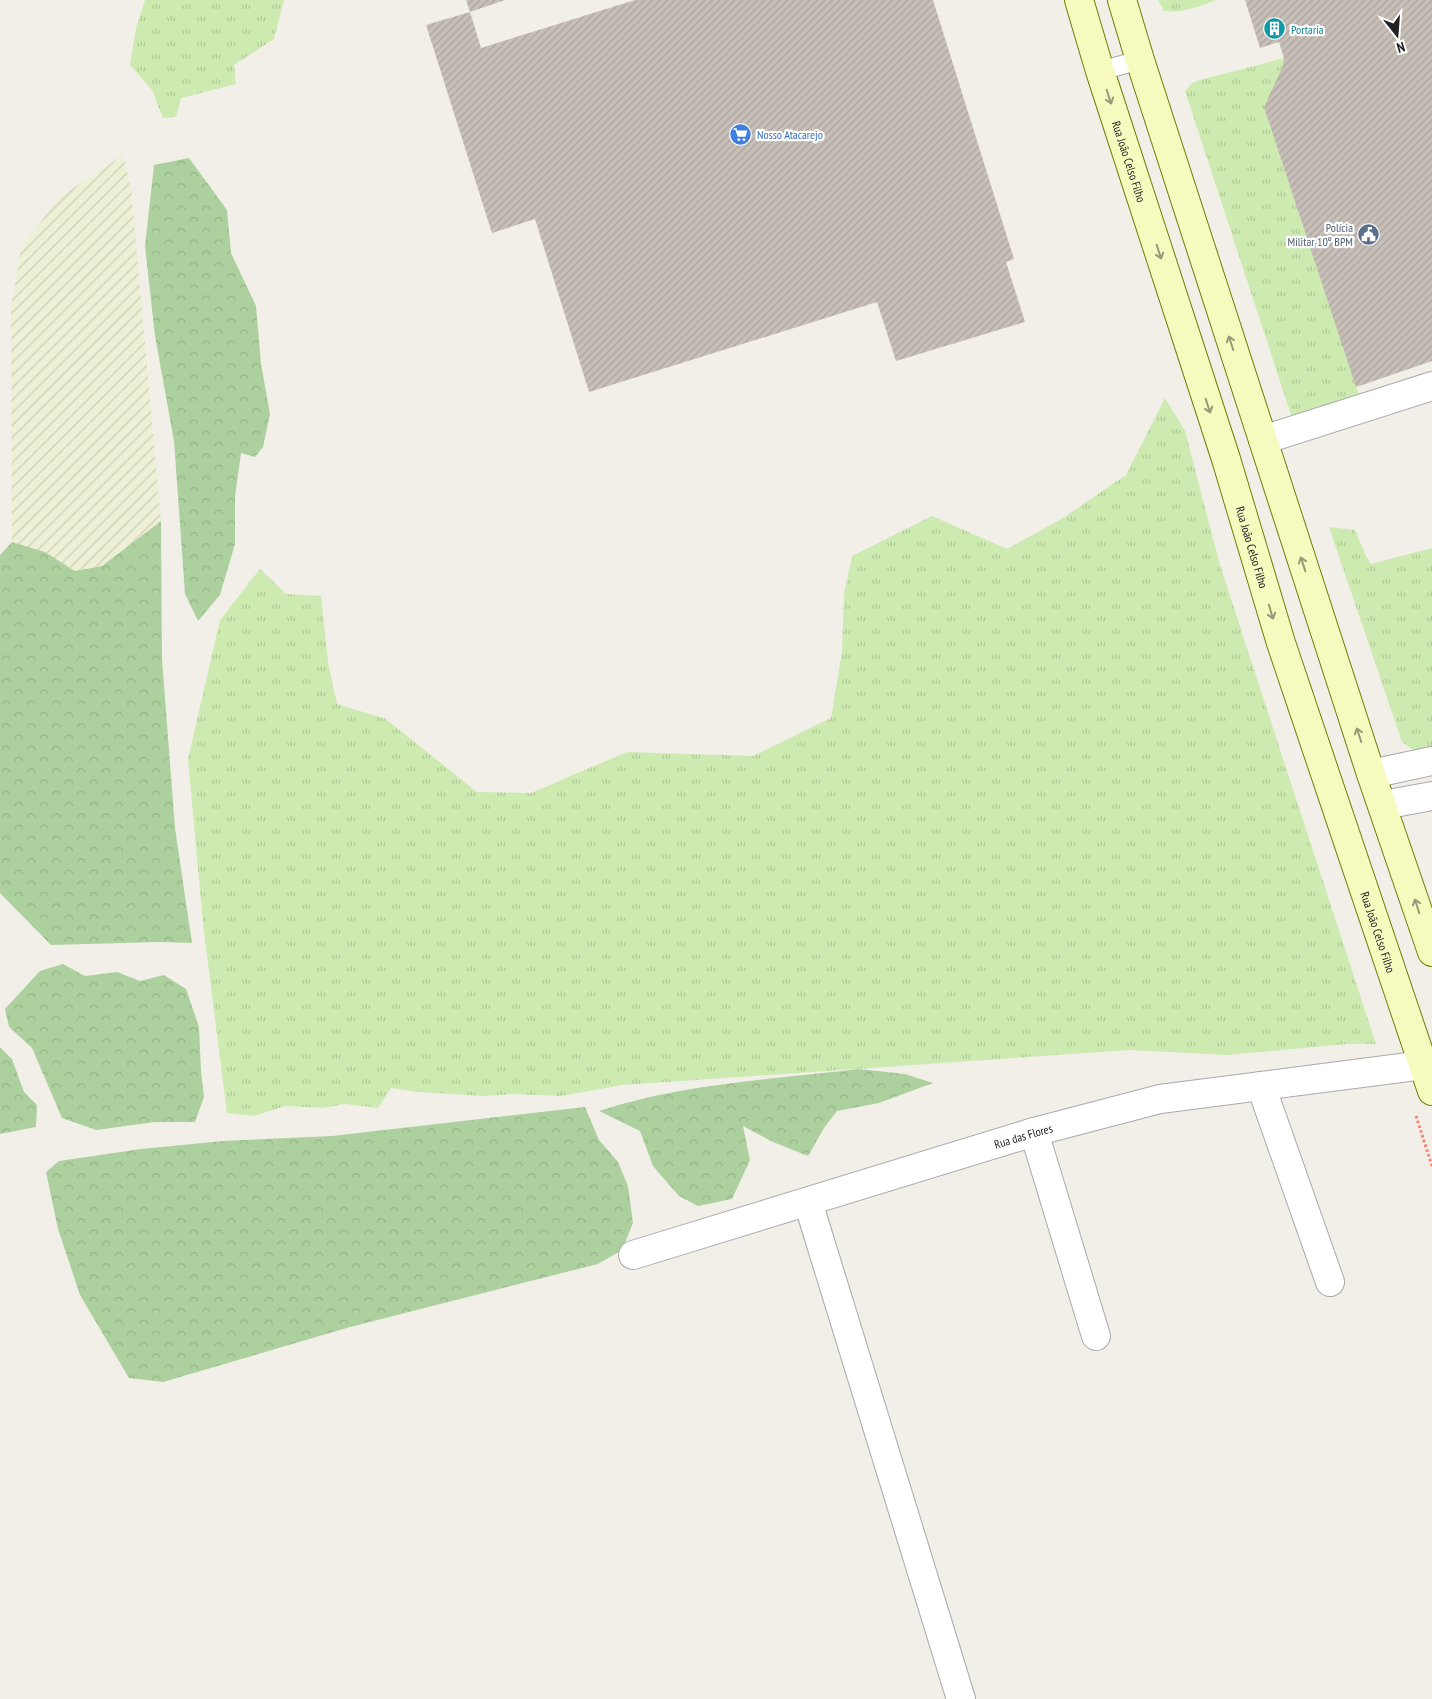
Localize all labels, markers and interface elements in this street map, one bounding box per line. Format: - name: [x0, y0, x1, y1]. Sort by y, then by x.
- north arrow: [1372, 10, 1422, 60]
- building icon: Portaria: [1263, 17, 1287, 41]
- place label: Portaria: [1291, 22, 1324, 37]
- text: N: [1395, 38, 1407, 57]
- one-way arrow: [1104, 89, 1114, 105]
- street label: Rua João Celso Filho: [1109, 119, 1150, 204]
- supermarket icon: Nosso Atacarejo: [729, 122, 753, 146]
- place label: Nosso Atacarejo: [757, 127, 823, 142]
- place label: Polícia Militar 10º BPM: [1287, 220, 1353, 249]
- public building icon: Polícia Militar 10º BPM: [1357, 222, 1381, 246]
- one-way arrow: [1154, 243, 1164, 259]
- one-way arrow: [1226, 335, 1236, 351]
- one-way arrow: [1204, 398, 1214, 414]
- street label: Rua João Celso Filho: [1233, 505, 1272, 590]
- one-way arrow: [1298, 557, 1307, 573]
- one-way arrow: [1267, 603, 1277, 619]
- one-way arrow: [1353, 728, 1363, 744]
- street label: Rua João Celso Filho: [1358, 890, 1399, 974]
- one-way arrow: [1411, 898, 1421, 914]
- street label: Rua das Flores: [992, 1120, 1054, 1151]

